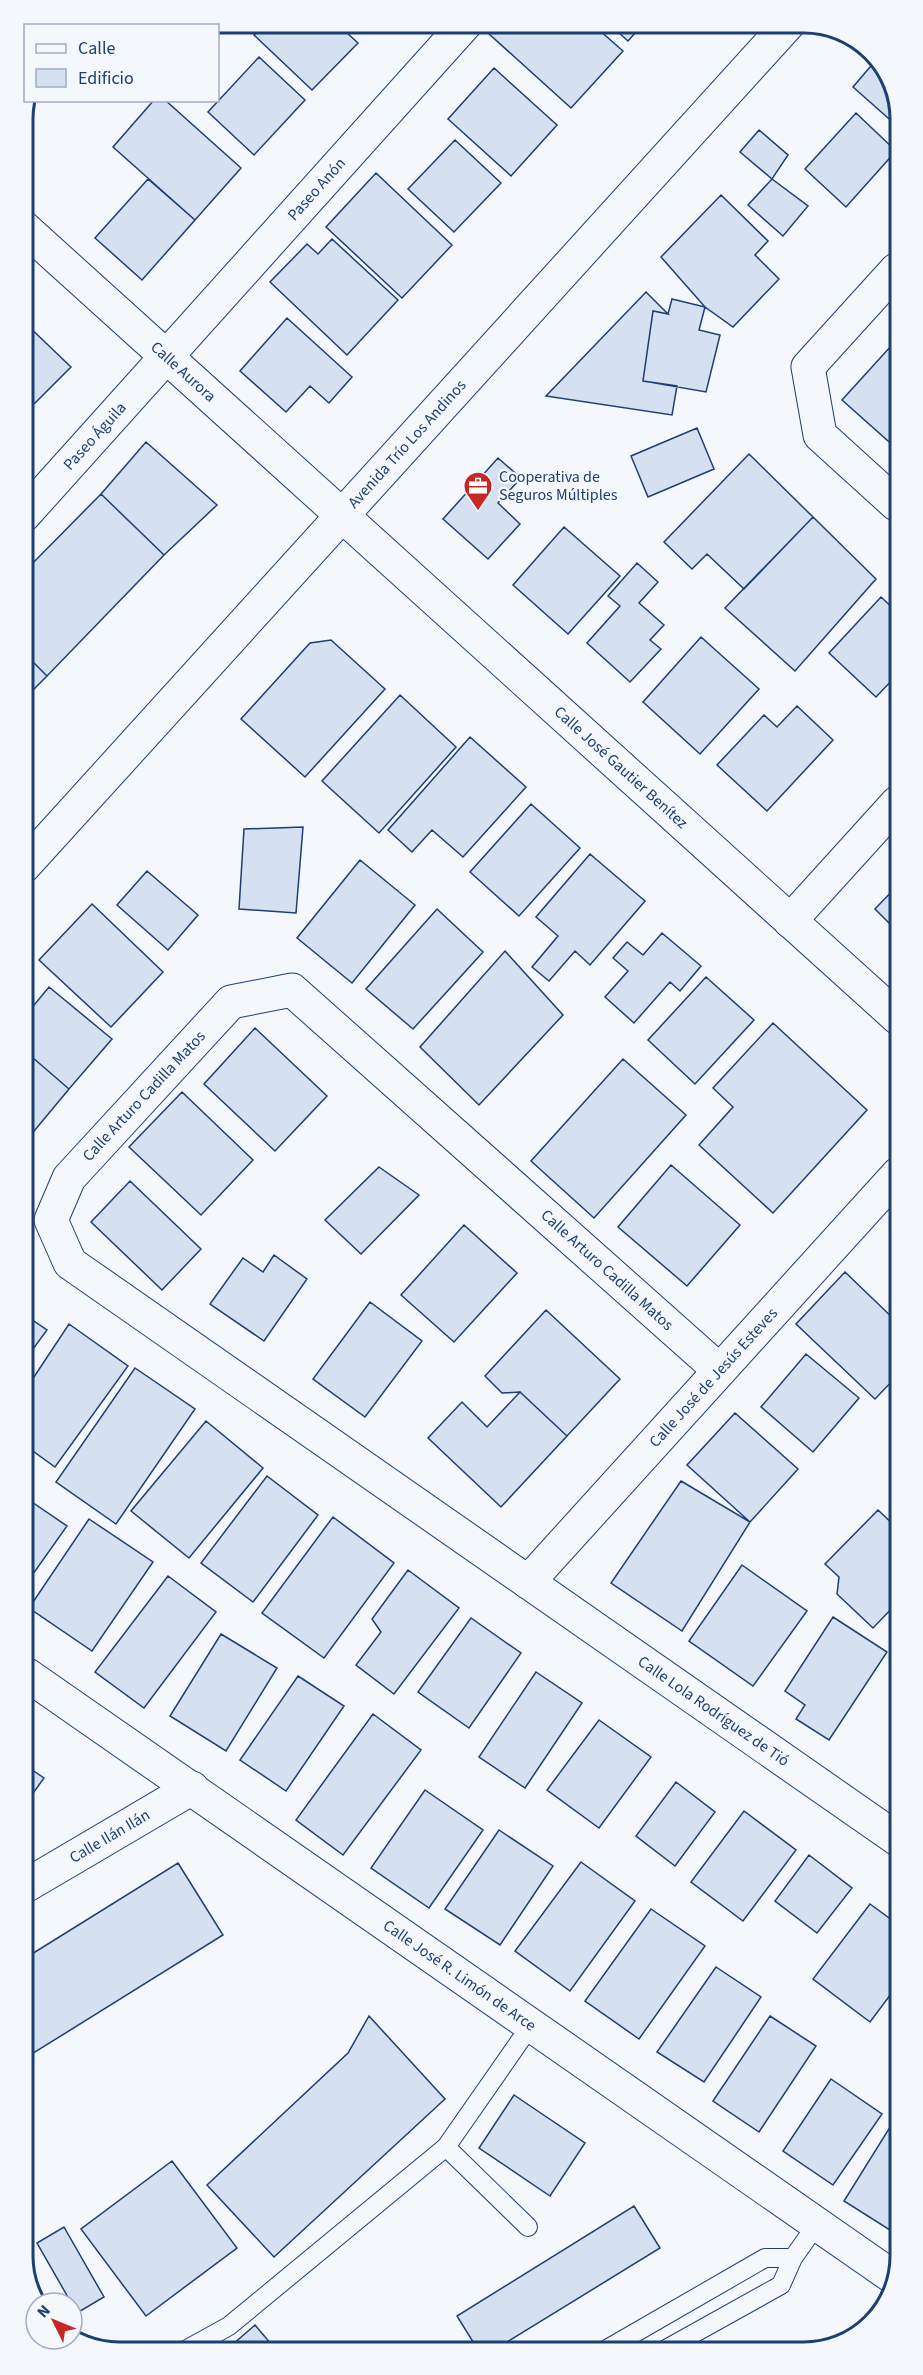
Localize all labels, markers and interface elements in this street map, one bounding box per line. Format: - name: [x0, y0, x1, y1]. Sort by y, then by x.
- legend: [24, 24, 219, 102]
- text: Calle: [78, 36, 116, 61]
- text: Edificio: [78, 66, 134, 91]
- street label: Paseo Anón: [282, 153, 351, 226]
- street label: Calle Aurora: [146, 336, 221, 407]
- street label: Avenida Trío Los Andinos: [343, 375, 471, 513]
- street label: Paseo Águila: [58, 397, 131, 475]
- place label: Cooperativa de Seguros Múltiples: [499, 466, 618, 506]
- office icon: Cooperativa de Seguros Múltiples: [462, 470, 494, 512]
- street label: Calle José Gautier Benítez: [549, 701, 693, 834]
- street label: Calle Arturo Cadilla Matos: [77, 1026, 211, 1166]
- street label: Calle Arturo Cadilla Matos: [536, 1204, 678, 1336]
- street label: Calle José de Jesús Esteves: [644, 1303, 783, 1452]
- street label: Calle Lola Rodríguez de Tió: [633, 1651, 794, 1772]
- street label: Calle Ilán Ilán: [65, 1804, 154, 1869]
- street label: Calle José R. Limón de Arce: [379, 1915, 540, 2036]
- north arrow: [24, 2291, 84, 2351]
- text: N: [32, 2300, 55, 2323]

